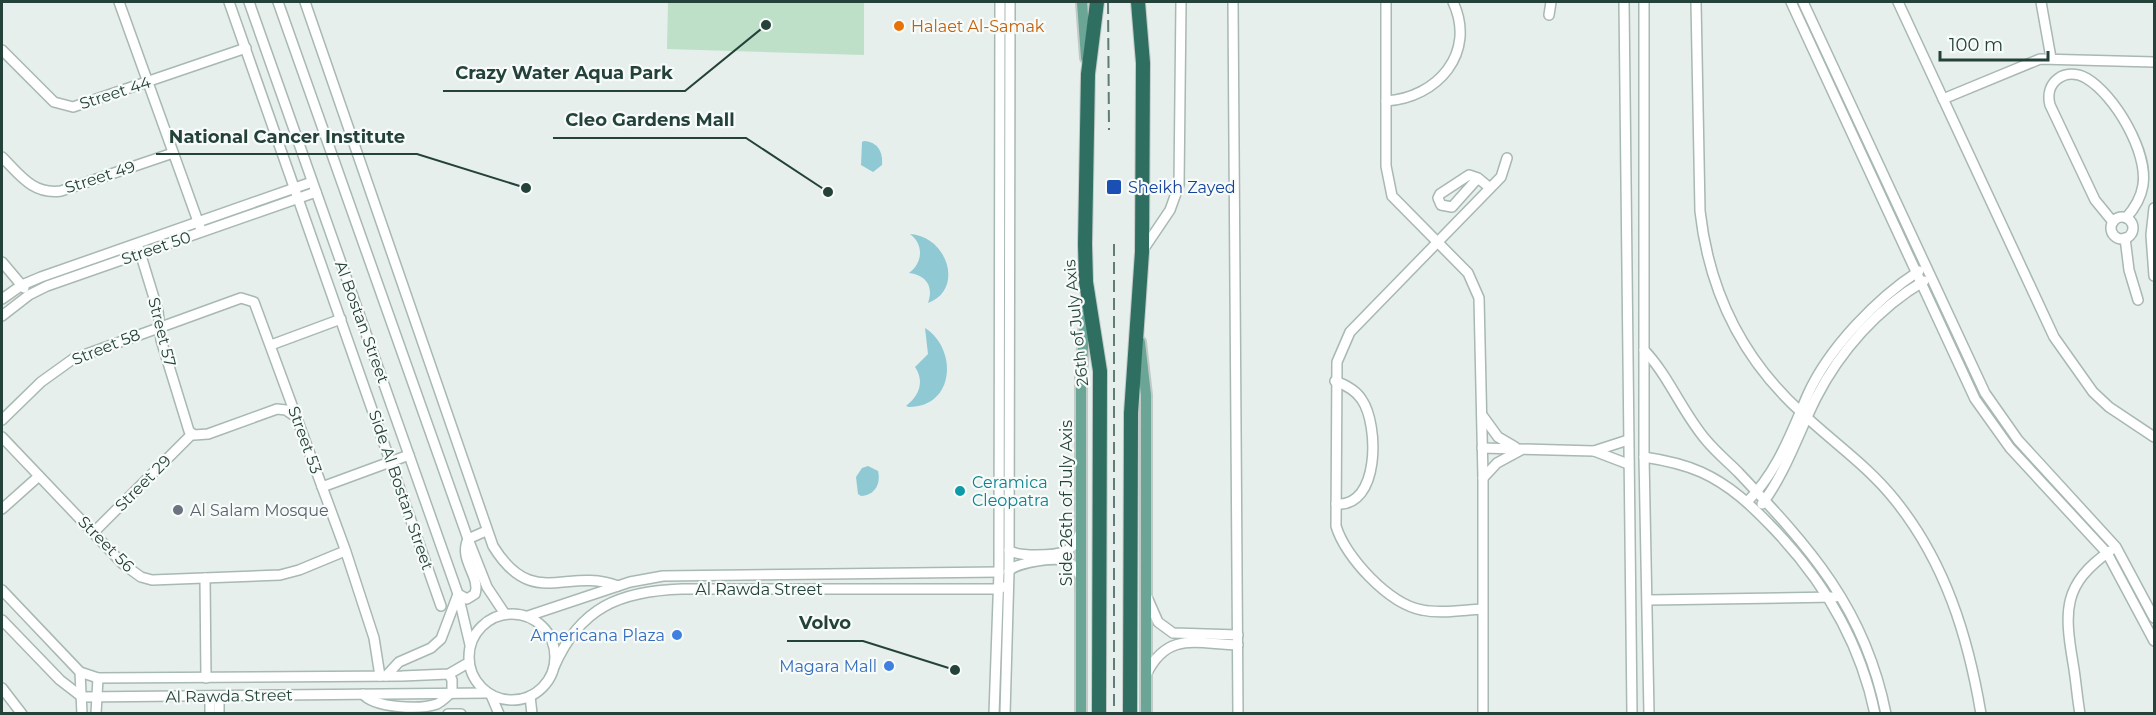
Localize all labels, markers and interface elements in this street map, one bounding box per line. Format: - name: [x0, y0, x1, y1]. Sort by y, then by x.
- place label: Halaet Al-Samak: [911, 17, 1045, 36]
- marker: Halaet Al-Samak: [892, 19, 906, 33]
- scale bar: [1940, 24, 2048, 62]
- text: 100 m: [1949, 34, 2003, 56]
- callout: Crazy Water Aqua Park: [443, 55, 685, 91]
- text: Crazy Water Aqua Park: [455, 62, 673, 84]
- street label: Street 44: [77, 72, 153, 113]
- callout: Cleo Gardens Mall: [553, 102, 746, 138]
- text: Cleo Gardens Mall: [565, 109, 735, 131]
- callout: National Cancer Institute: [156, 118, 417, 154]
- text: National Cancer Institute: [169, 126, 405, 148]
- street label: Street 49: [62, 157, 138, 197]
- marker: Sheikh Zayed: [1105, 178, 1123, 196]
- place label: Sheikh Zayed: [1128, 178, 1236, 197]
- street label: Street 50: [119, 227, 193, 269]
- street label: Al Bostan Street: [331, 258, 393, 386]
- street label: 26th of July Axis: [1060, 258, 1092, 387]
- street label: Street 57: [144, 295, 180, 369]
- street label: Street 58: [69, 325, 143, 369]
- street label: Street 53: [284, 404, 326, 476]
- street label: Side Al Bostan Street: [365, 408, 437, 573]
- street label: Side 26th of July Axis: [1057, 420, 1076, 586]
- street label: Street 29: [111, 451, 175, 515]
- place label: Ceramica Cleopatra: [972, 473, 1049, 510]
- marker: Ceramica Cleopatra: [953, 484, 967, 498]
- place label: Al Salam Mosque: [190, 501, 329, 520]
- marker: Al Salam Mosque: [171, 503, 185, 517]
- street label: Street 56: [74, 512, 138, 576]
- street label: Al Rawda Street: [695, 580, 823, 599]
- callout: Volvo: [787, 605, 863, 641]
- text: Volvo: [798, 612, 851, 634]
- place label: Americana Plaza: [531, 626, 665, 645]
- marker: Americana Plaza: [670, 628, 684, 642]
- place label: Magara Mall: [779, 657, 877, 676]
- marker: Magara Mall: [882, 659, 896, 673]
- street label: Al Rawda Street: [165, 685, 293, 707]

